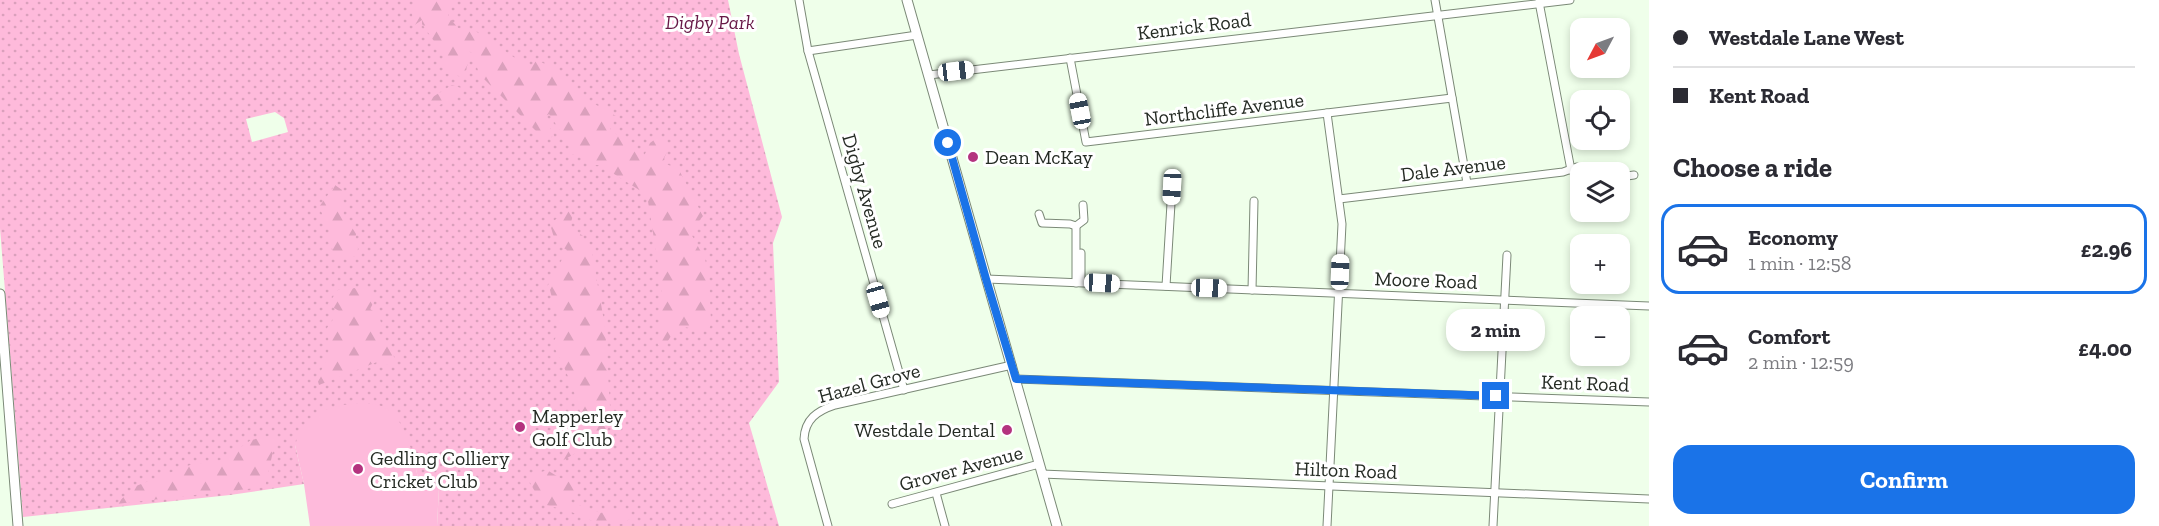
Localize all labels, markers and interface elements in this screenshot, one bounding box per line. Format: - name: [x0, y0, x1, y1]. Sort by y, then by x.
- street label: Kenrick Road: [1136, 7, 1252, 45]
- park label: Digby Park: [665, 10, 755, 34]
- north arrow: [1570, 18, 1630, 78]
- map controls: [1570, 18, 1630, 366]
- text: Westdale Lane West: [1709, 24, 1904, 51]
- car: [937, 60, 975, 82]
- text: Kent Road: [1709, 82, 1809, 109]
- street label: Northcliffe Avenue: [1143, 87, 1305, 131]
- button: locate: [1570, 90, 1630, 150]
- car: [1068, 92, 1092, 130]
- route start: [934, 129, 961, 156]
- street label: Digby Avenue: [837, 131, 893, 251]
- place label: Dean McKay: [985, 145, 1093, 169]
- marker: Dean McKay: [966, 150, 980, 164]
- street label: Dale Avenue: [1399, 150, 1507, 186]
- text: Choose a ride: [1673, 152, 1832, 184]
- button: layers: [1570, 162, 1630, 222]
- car: [1162, 169, 1182, 205]
- icon: car: [1676, 222, 1730, 276]
- text: Economy: [1748, 224, 1838, 251]
- button: +: [1570, 234, 1630, 294]
- text: £2.96: [2081, 236, 2132, 263]
- text: 1 min · 12:58: [1748, 251, 1852, 275]
- car: [1330, 254, 1350, 290]
- street label: Moore Road: [1374, 266, 1478, 294]
- car: [1084, 273, 1120, 293]
- car: [1191, 278, 1227, 298]
- car: [864, 280, 892, 320]
- button: −: [1570, 306, 1630, 366]
- callout: 2 min: [1446, 309, 1546, 351]
- text: 2 min: [1471, 318, 1520, 342]
- icon: car: [1676, 321, 1730, 375]
- text: Comfort: [1748, 323, 1830, 350]
- text: £4.00: [2078, 335, 2132, 362]
- text: 2 min · 12:59: [1748, 350, 1854, 374]
- street label: Hazel Grove: [815, 358, 923, 408]
- street label: Kent Road: [1540, 369, 1630, 397]
- route end: [1482, 382, 1509, 409]
- place label: Mapperley Golf Club: [532, 404, 624, 451]
- place label: Westdale Dental: [854, 418, 995, 442]
- marker: Mapperley Golf Club: [513, 420, 527, 434]
- marker: Westdale Dental: [1000, 423, 1014, 437]
- street label: Grover Avenue: [897, 440, 1025, 496]
- button: Confirm: [1673, 445, 2135, 514]
- place label: Gedling Colliery Cricket Club: [370, 446, 510, 493]
- street label: Hilton Road: [1294, 456, 1398, 484]
- marker: Gedling Colliery Cricket Club: [351, 462, 365, 476]

